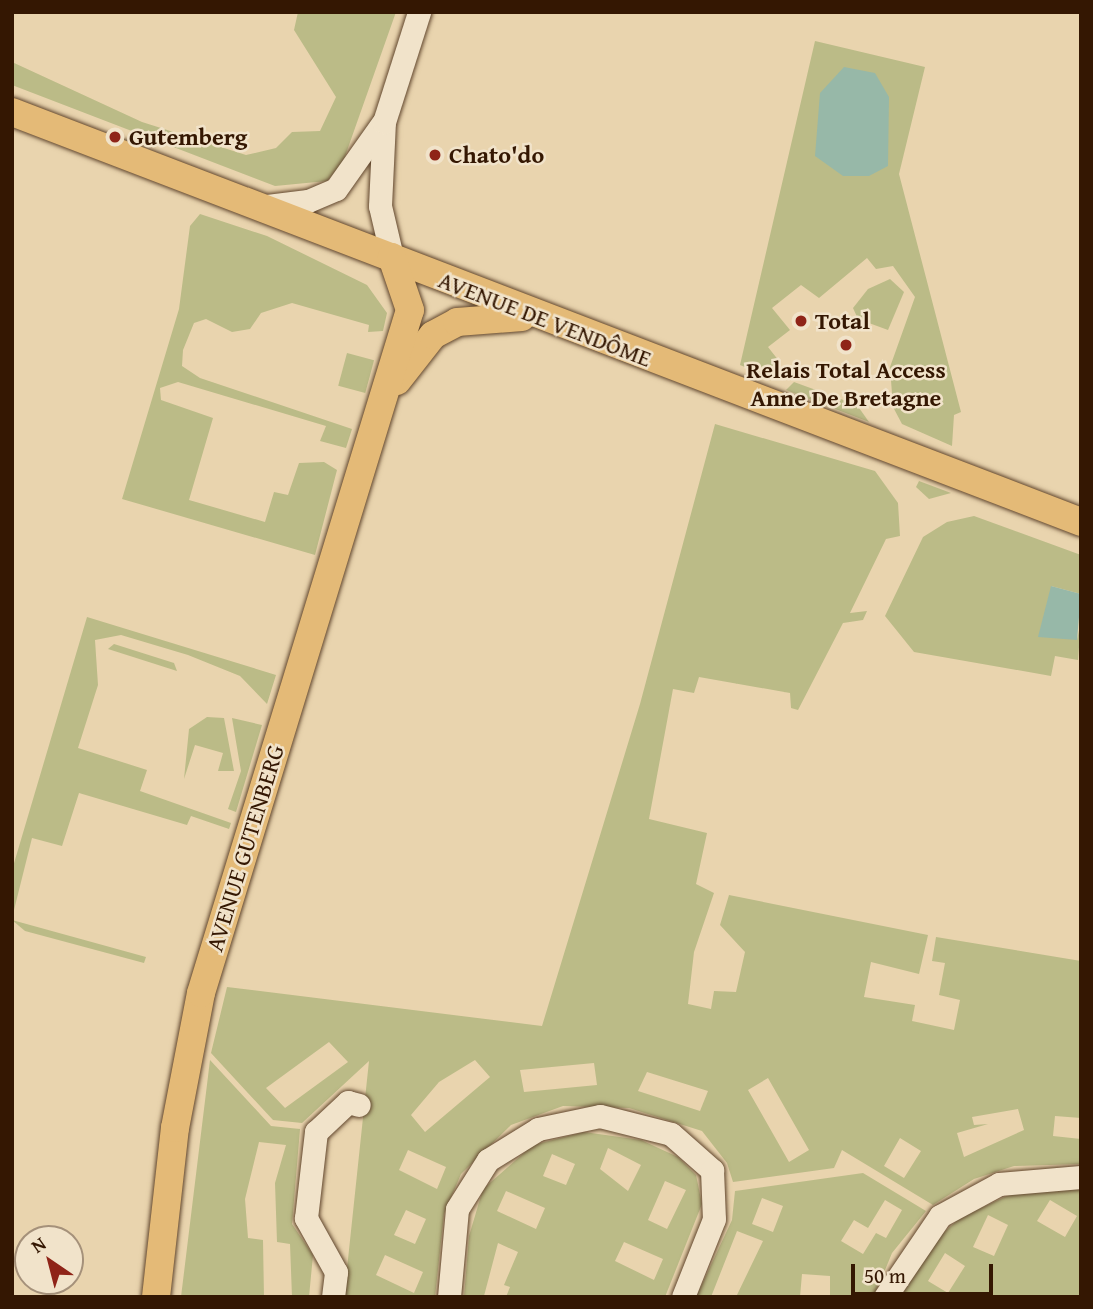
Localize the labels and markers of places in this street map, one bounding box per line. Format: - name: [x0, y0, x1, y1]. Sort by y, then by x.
- place label: Gutemberg: [129, 123, 247, 151]
- marker: Gutemberg: [107, 129, 123, 145]
- place label: Chato'do: [449, 141, 544, 169]
- marker: Chato'do: [427, 147, 443, 163]
- place label: Total: [815, 307, 870, 335]
- marker: Total: [793, 313, 809, 329]
- marker: Relais Total Access Anne De Bretagne: [838, 337, 854, 353]
- place label: Relais Total Access Anne De Bretagne: [746, 356, 946, 412]

